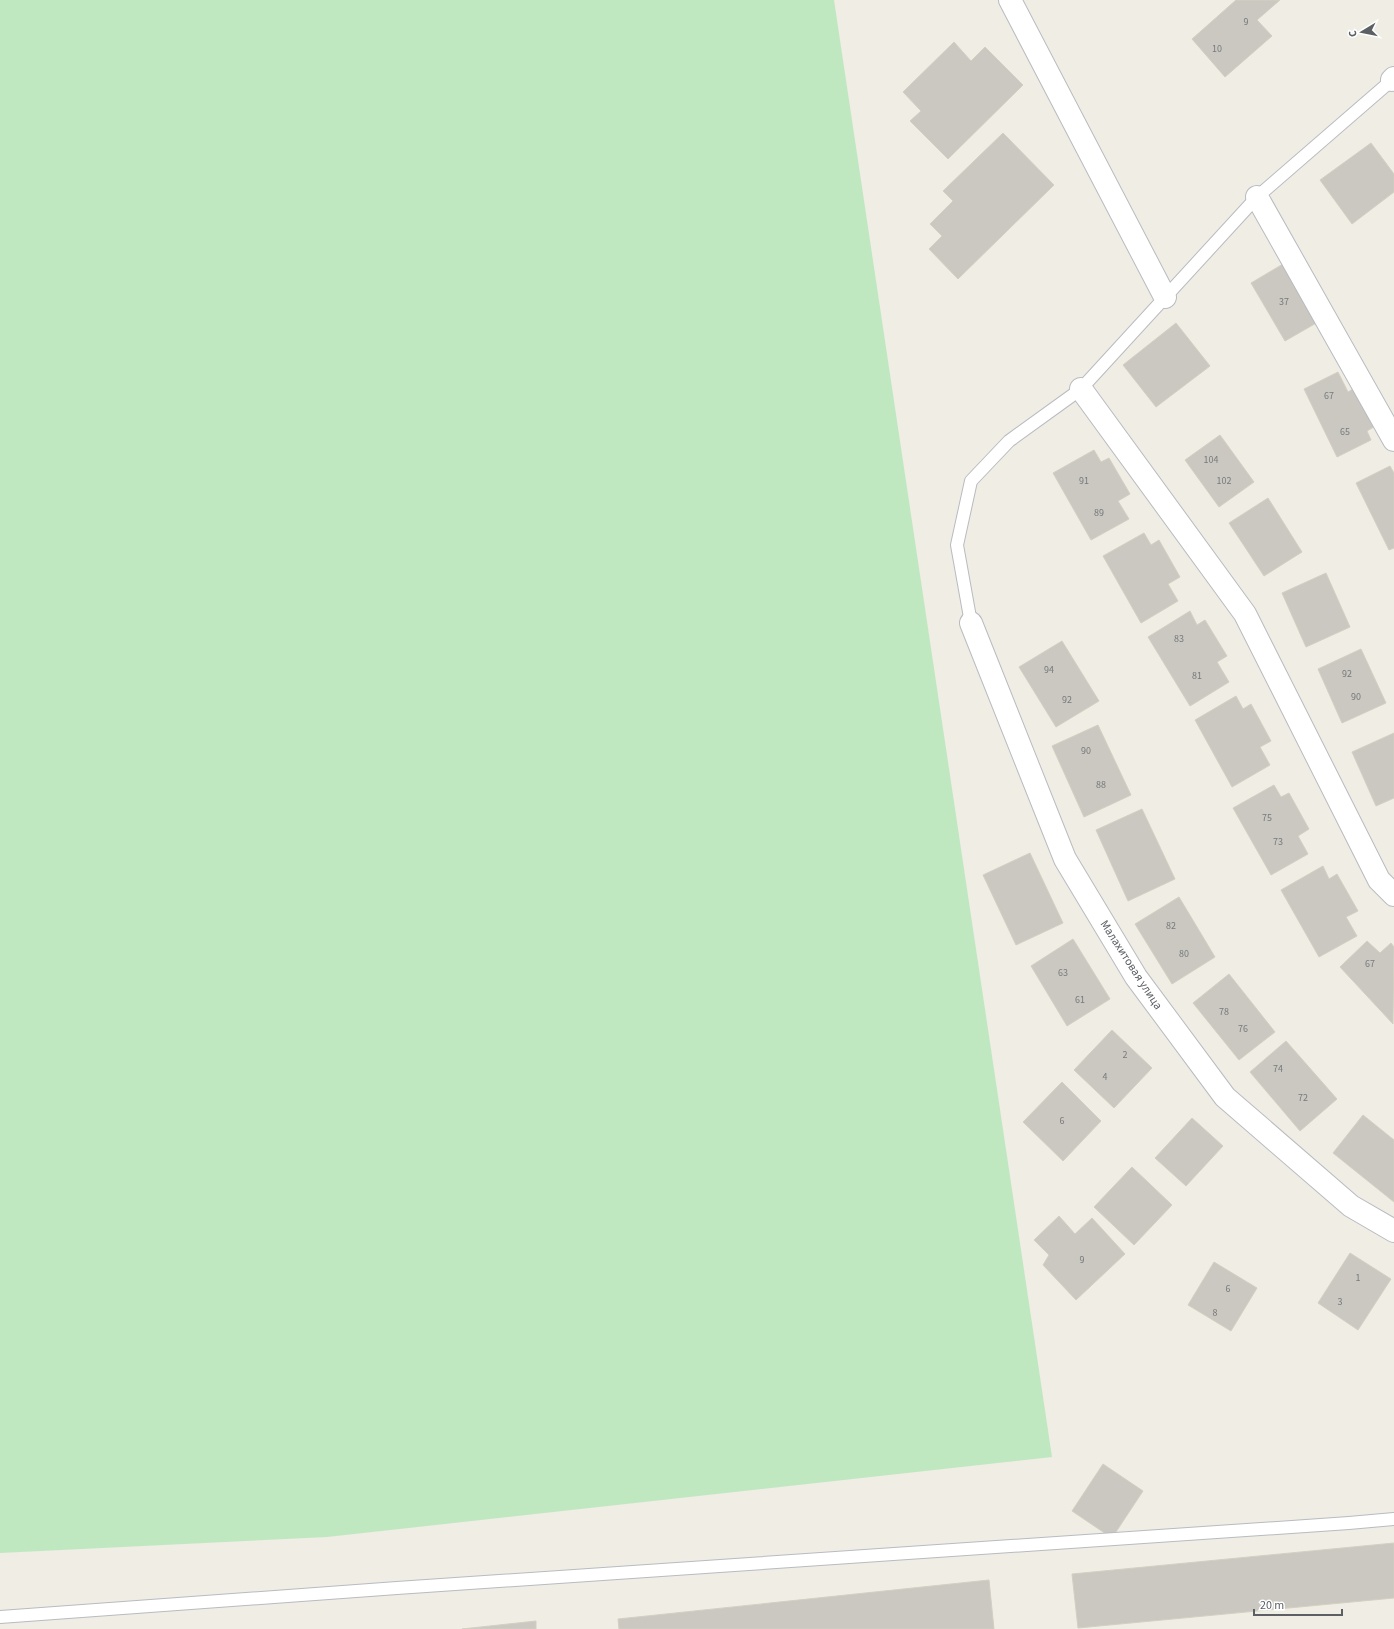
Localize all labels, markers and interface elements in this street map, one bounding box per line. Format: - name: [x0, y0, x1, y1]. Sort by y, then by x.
- north arrow: [1342, 12, 1382, 52]
- house number: 9: [1244, 15, 1249, 29]
- text: С: [1345, 29, 1361, 38]
- house number: 10: [1212, 42, 1222, 56]
- house number: 37: [1279, 295, 1289, 309]
- house number: 67: [1324, 389, 1334, 403]
- house number: 65: [1340, 425, 1350, 439]
- house number: 104: [1204, 453, 1218, 467]
- house number: 91: [1079, 474, 1089, 488]
- house number: 102: [1217, 474, 1231, 488]
- house number: 89: [1094, 506, 1104, 520]
- house number: 83: [1174, 632, 1184, 646]
- house number: 94: [1044, 663, 1054, 677]
- house number: 92: [1342, 667, 1352, 681]
- house number: 81: [1192, 669, 1202, 683]
- house number: 90: [1351, 690, 1361, 704]
- house number: 92: [1062, 693, 1072, 707]
- house number: 90: [1081, 744, 1091, 758]
- house number: 88: [1096, 778, 1106, 792]
- house number: 75: [1262, 811, 1272, 825]
- house number: 73: [1273, 835, 1283, 849]
- street label: Малахитовая улица: [1096, 917, 1166, 1013]
- house number: 82: [1166, 919, 1176, 933]
- house number: 80: [1179, 947, 1189, 961]
- house number: 67: [1365, 957, 1375, 971]
- house number: 63: [1058, 966, 1068, 980]
- house number: 61: [1075, 993, 1085, 1007]
- house number: 78: [1219, 1005, 1229, 1019]
- house number: 76: [1238, 1022, 1248, 1036]
- house number: 2: [1123, 1048, 1128, 1062]
- house number: 74: [1273, 1062, 1283, 1076]
- house number: 4: [1103, 1070, 1108, 1084]
- house number: 72: [1298, 1091, 1308, 1105]
- house number: 6: [1060, 1114, 1065, 1128]
- house number: 9: [1080, 1253, 1085, 1267]
- house number: 1: [1356, 1271, 1361, 1285]
- house number: 6: [1226, 1282, 1231, 1296]
- house number: 3: [1338, 1295, 1343, 1309]
- house number: 8: [1213, 1306, 1218, 1320]
- scale bar: [1254, 1591, 1342, 1617]
- text: 20 m: [1260, 1597, 1284, 1614]

